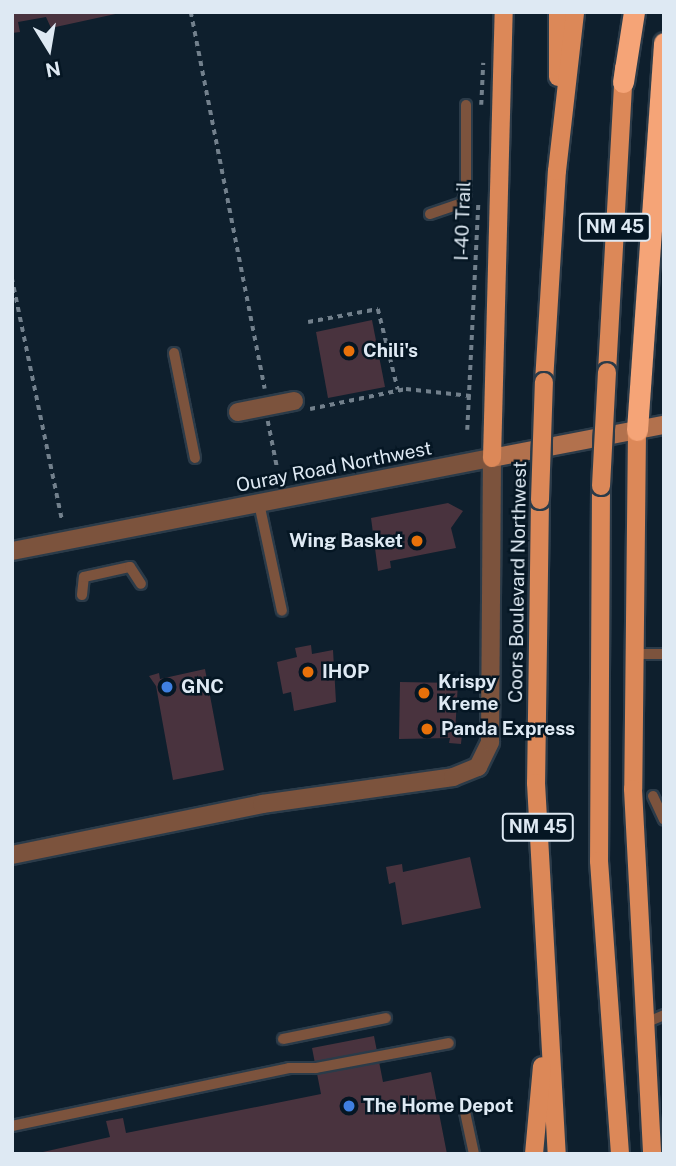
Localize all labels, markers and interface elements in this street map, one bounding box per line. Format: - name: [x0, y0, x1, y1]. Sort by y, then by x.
- north arrow: [14, 14, 84, 84]
- text: N: [44, 57, 62, 82]
- street label: I-40 Trail: [450, 181, 476, 261]
- road number: NM 45: [578, 212, 652, 242]
- place label: Chili's: [363, 340, 418, 362]
- marker: Chili's: [341, 343, 357, 359]
- street label: Ouray Road Northwest: [234, 437, 434, 497]
- street label: Coors Boulevard Northwest: [504, 461, 532, 703]
- place label: Wing Basket: [289, 530, 403, 552]
- marker: Wing Basket: [409, 533, 425, 549]
- place label: IHOP: [322, 661, 369, 683]
- marker: IHOP: [300, 664, 316, 680]
- place label: Krispy Kreme: [438, 671, 498, 715]
- place label: GNC: [181, 676, 224, 698]
- marker: GNC: [159, 679, 175, 695]
- marker: Krispy Kreme: [416, 685, 432, 701]
- place label: Panda Express: [441, 718, 575, 740]
- marker: Panda Express: [419, 721, 435, 737]
- road number: NM 45: [501, 812, 575, 842]
- place label: The Home Depot: [363, 1095, 513, 1117]
- marker: The Home Depot: [341, 1098, 357, 1114]

